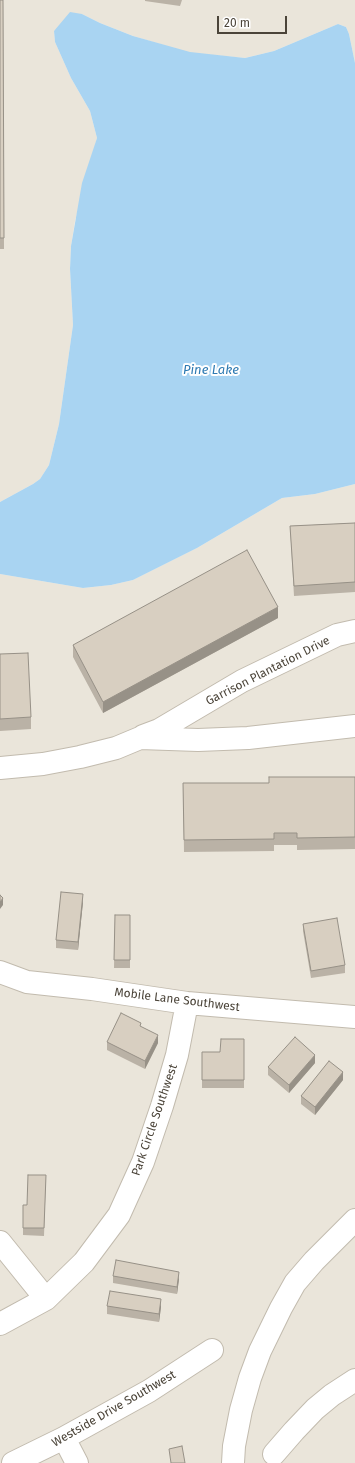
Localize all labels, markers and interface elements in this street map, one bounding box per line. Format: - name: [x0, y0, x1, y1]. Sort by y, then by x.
- scale bar: [219, 8, 289, 34]
- text: 20 m: [224, 16, 250, 30]
- water label: Pine Lake: [183, 362, 239, 378]
- street label: Garrison Plantation Drive: [204, 633, 332, 709]
- street label: Mobile Lane Southwest: [114, 985, 240, 1015]
- street label: Park Circle Southwest: [129, 1062, 181, 1178]
- street label: Westside Drive Southwest: [50, 1368, 178, 1450]

